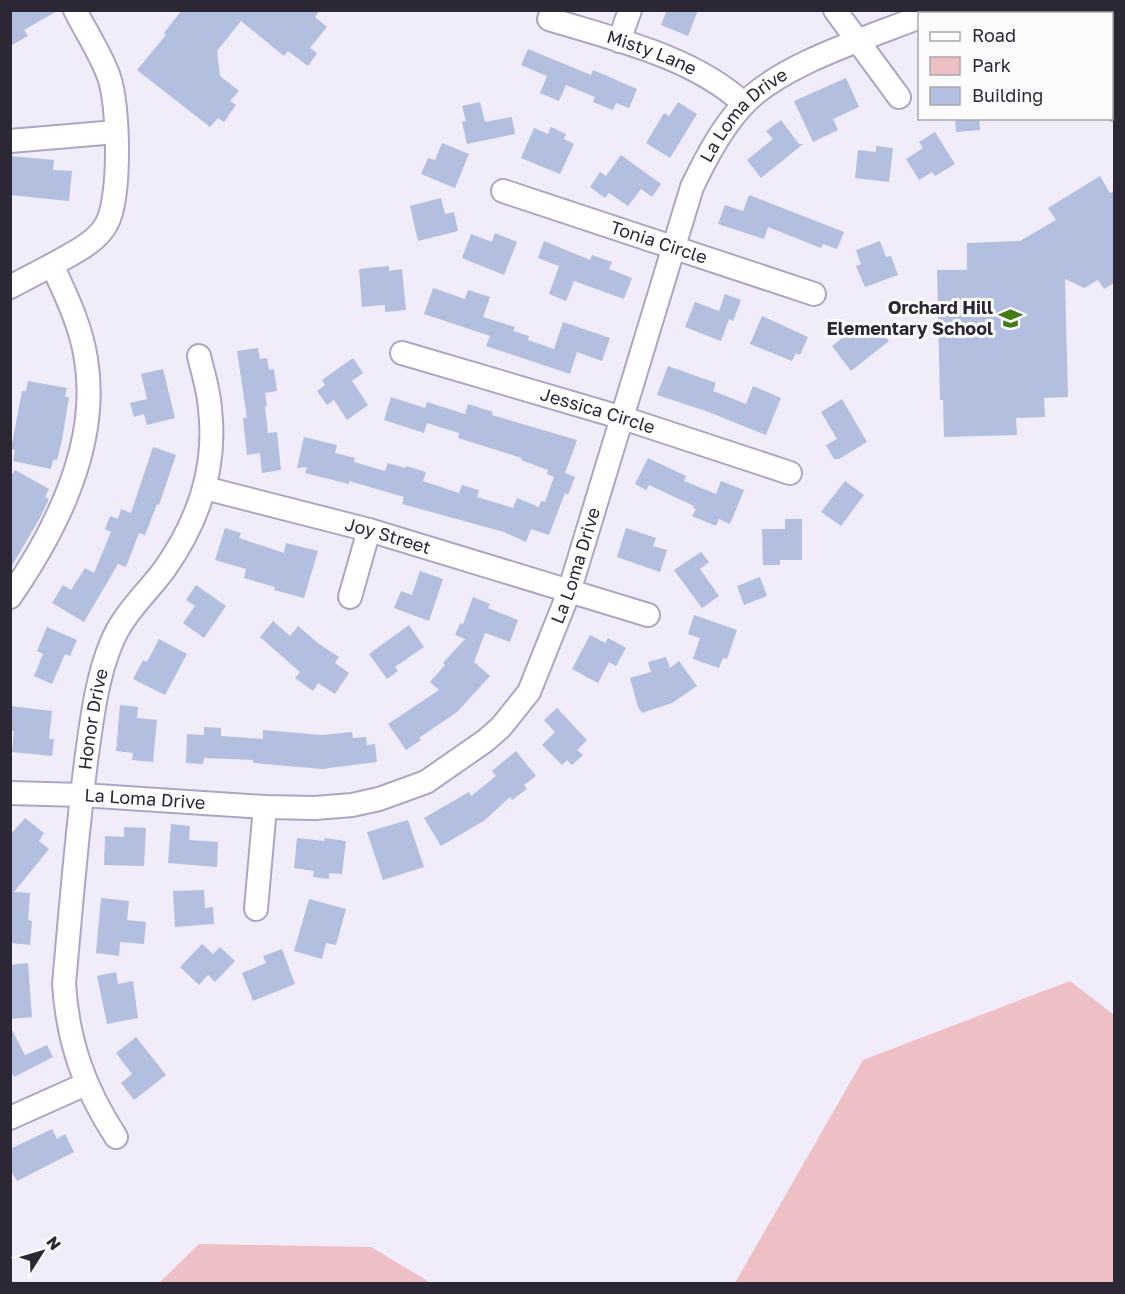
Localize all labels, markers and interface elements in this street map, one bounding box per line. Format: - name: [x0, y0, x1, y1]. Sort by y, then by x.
- legend: [918, 12, 1113, 120]
- text: Road: [972, 24, 1016, 46]
- street label: Misty Lane: [604, 25, 701, 79]
- text: Park: [972, 54, 1011, 76]
- street label: La Loma Drive: [695, 63, 791, 166]
- text: Building: [972, 84, 1043, 106]
- street label: Tonia Circle: [608, 215, 710, 268]
- place label: Orchard Hill Elementary School: [827, 296, 993, 339]
- school or university icon: Orchard Hill Elementary School: [998, 305, 1024, 331]
- street label: Jessica Circle: [538, 382, 658, 438]
- street label: La Loma Drive: [545, 504, 604, 627]
- street label: Joy Street: [343, 512, 434, 558]
- street label: Honor Drive: [73, 666, 112, 771]
- street label: La Loma Drive: [84, 783, 206, 813]
- north arrow: [12, 1222, 72, 1282]
- text: N: [42, 1232, 66, 1254]

